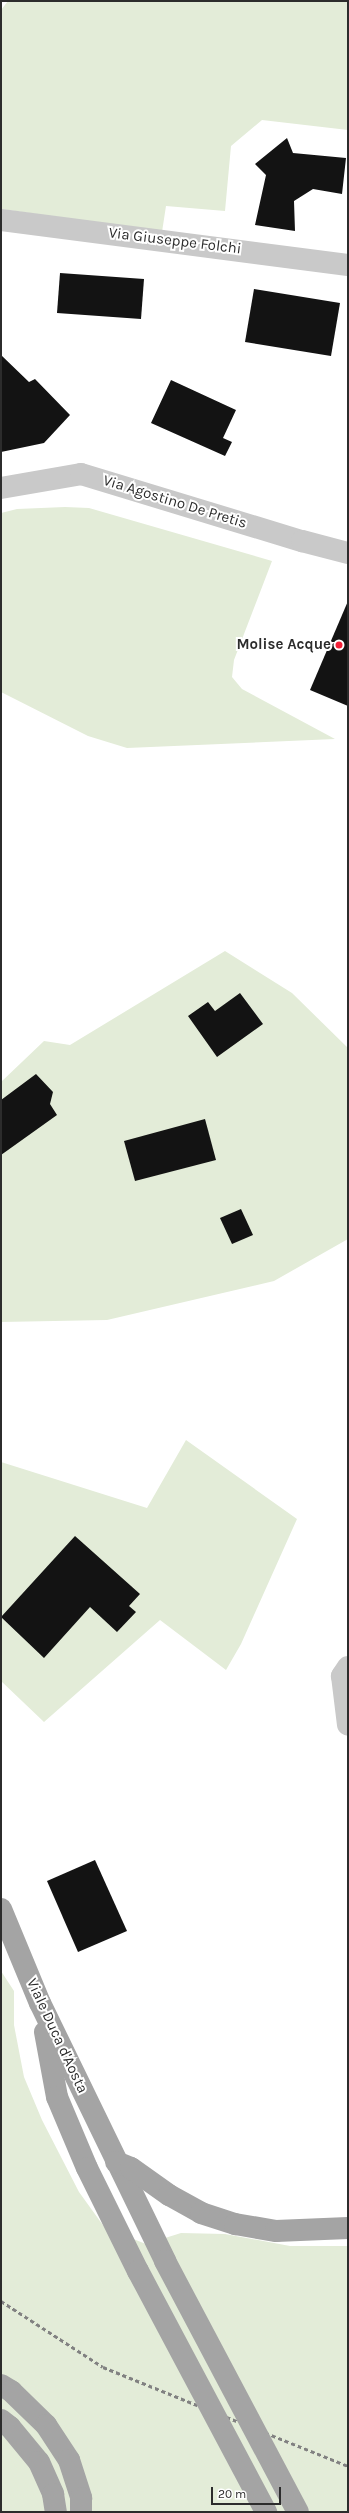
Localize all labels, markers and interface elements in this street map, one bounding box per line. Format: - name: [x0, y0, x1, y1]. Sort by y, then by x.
- street label: Via Giuseppe Folchi: [108, 224, 242, 258]
- street label: Via Agostino De Pretis: [101, 472, 249, 532]
- place label: Molise Acque: [236, 636, 331, 654]
- marker: Molise Acque: [334, 640, 344, 650]
- street label: Viale Duca d'Aosta: [22, 1976, 92, 2096]
- scale bar: [213, 2479, 283, 2505]
- text: 20 m: [218, 2487, 246, 2501]

